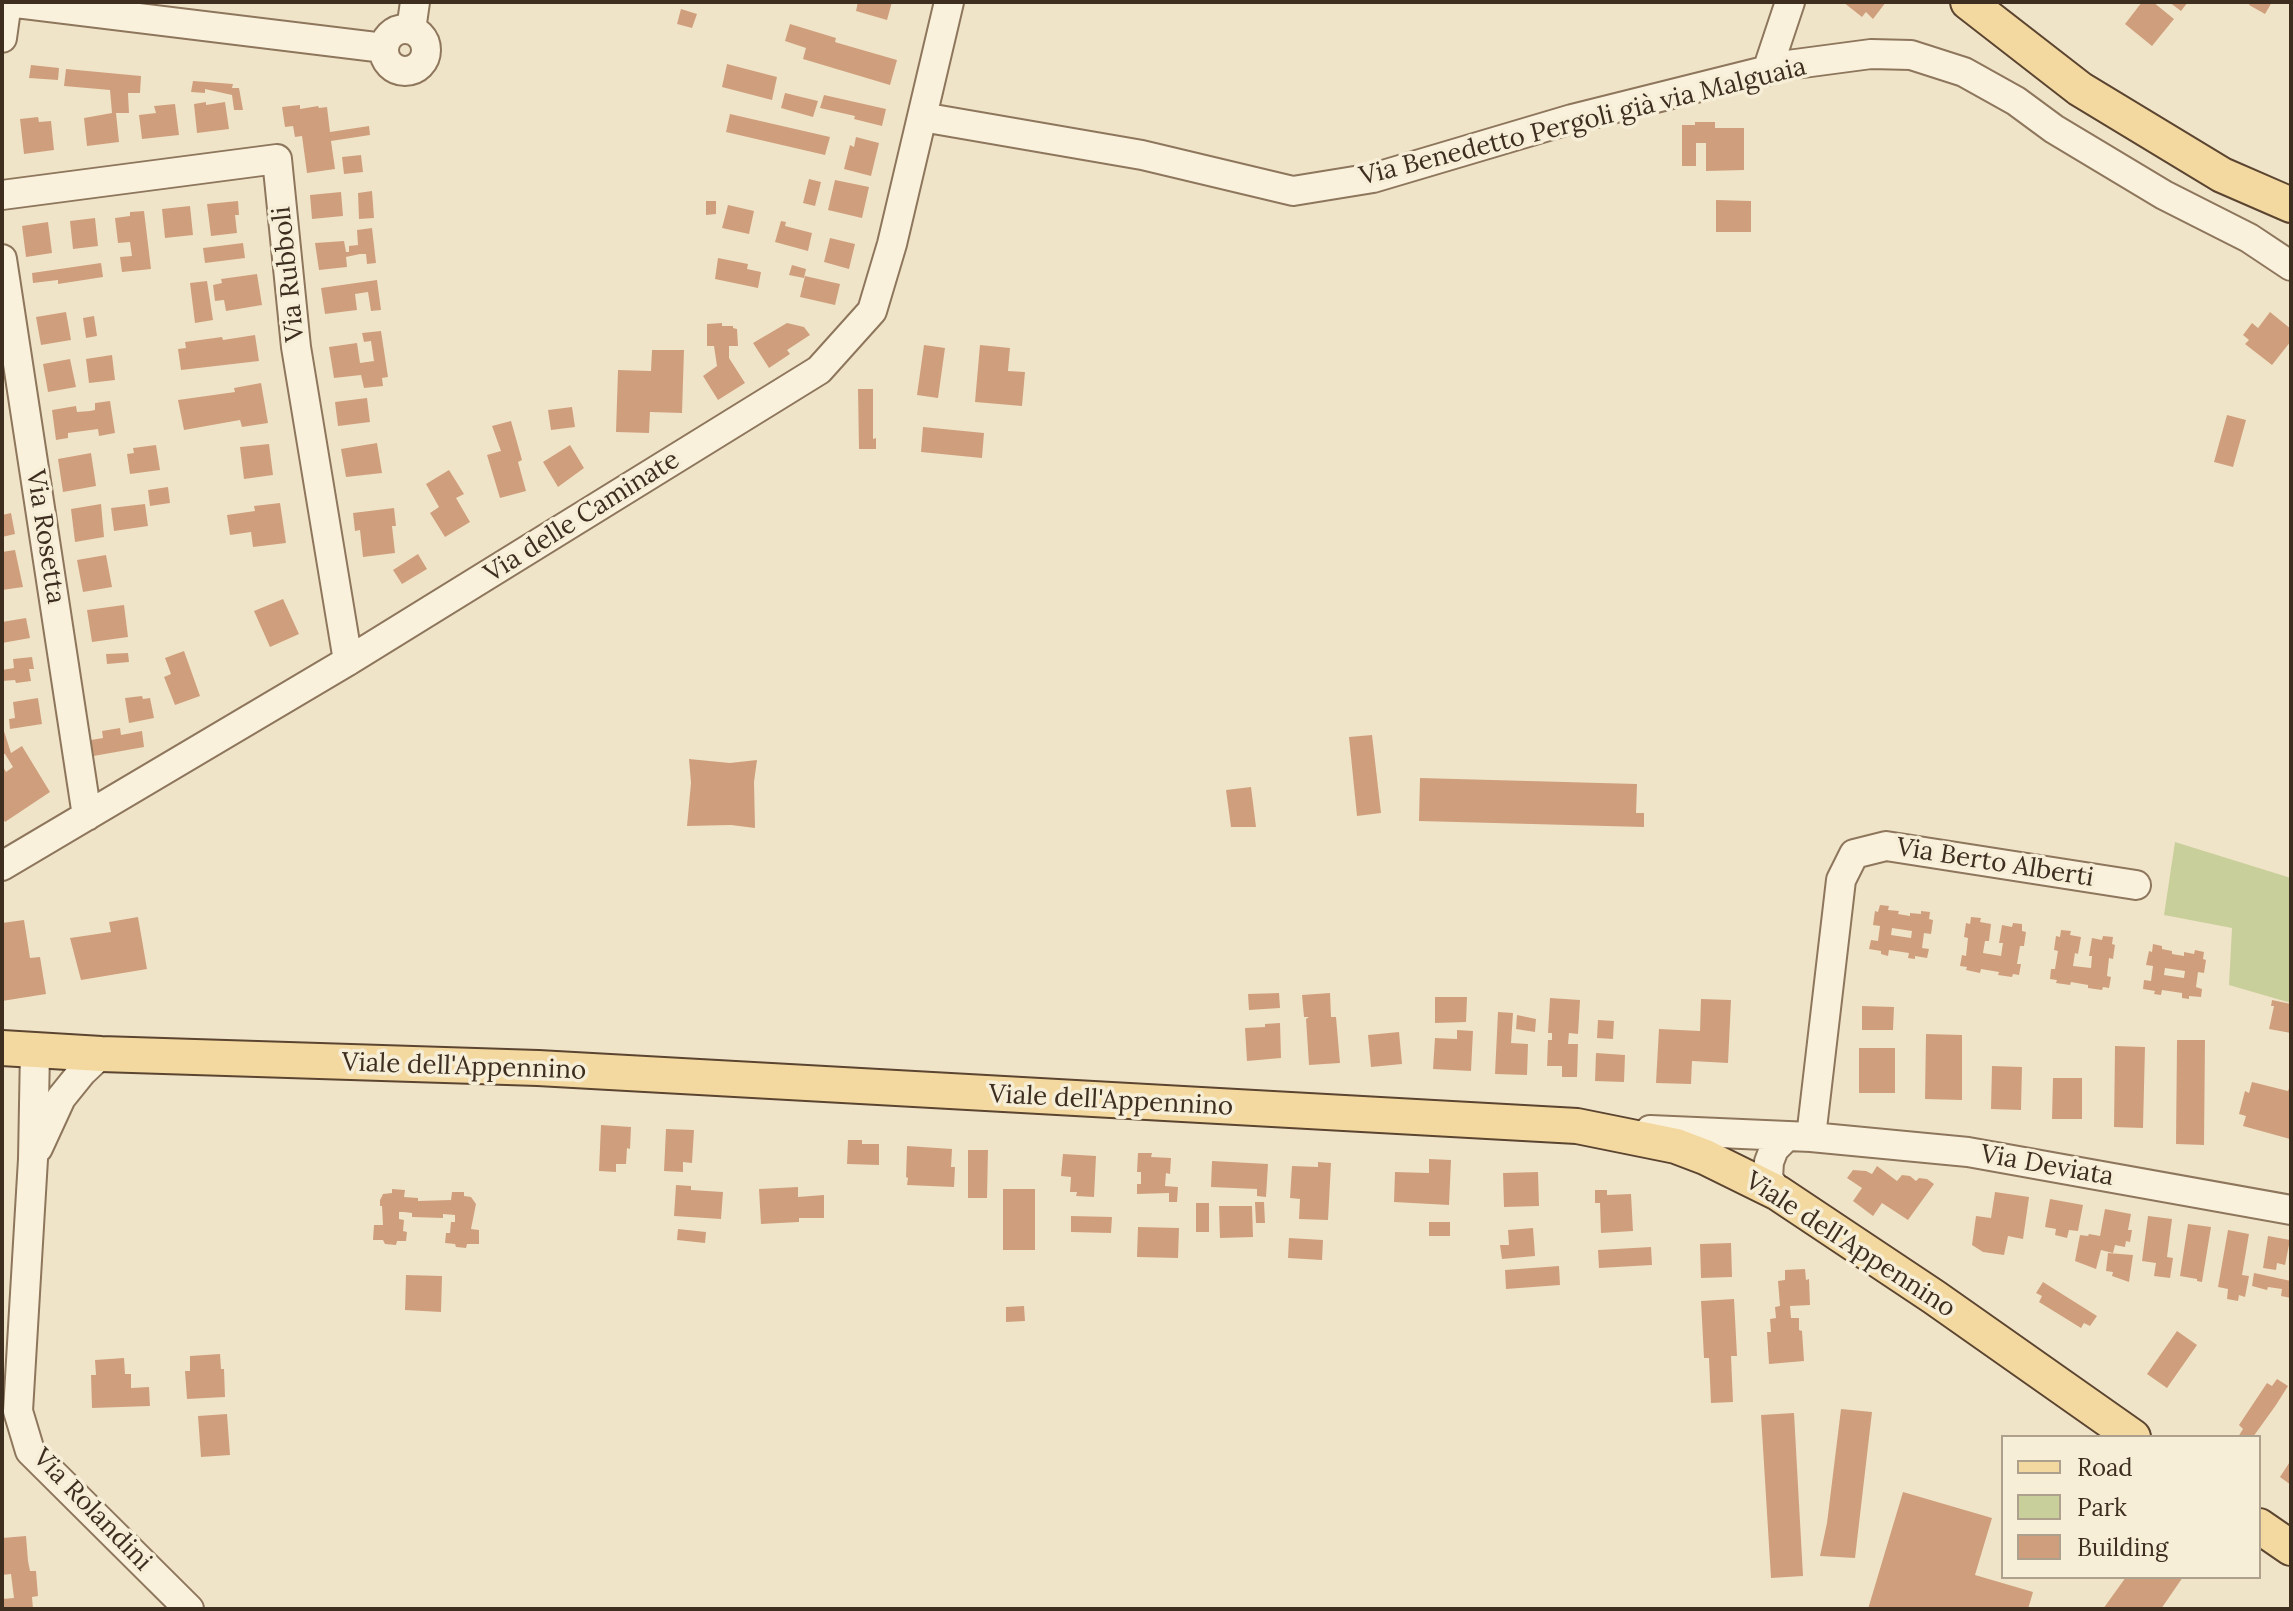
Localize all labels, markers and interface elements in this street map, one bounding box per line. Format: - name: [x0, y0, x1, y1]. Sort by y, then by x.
- street label: Via Benedetto Pergoli già via Malguaia: [1357, 51, 1809, 193]
- street label: Via Rubboli: [266, 205, 312, 343]
- street label: Via delle Caminate: [479, 444, 685, 590]
- street label: Via Rosetta: [19, 468, 71, 606]
- street label: Via Berto Alberti: [1894, 832, 2096, 894]
- street label: Viale dell'Appennino: [341, 1047, 587, 1087]
- street label: Viale dell'Appennino: [988, 1079, 1234, 1123]
- street label: Via Deviata: [1978, 1139, 2116, 1193]
- street label: Viale dell'Appennino: [1739, 1165, 1961, 1325]
- legend: [2001, 1435, 2261, 1579]
- street label: Via Rolandini: [26, 1442, 158, 1578]
- text: Road: [2077, 1452, 2133, 1483]
- text: Park: [2077, 1492, 2127, 1523]
- text: Building: [2077, 1532, 2168, 1563]

